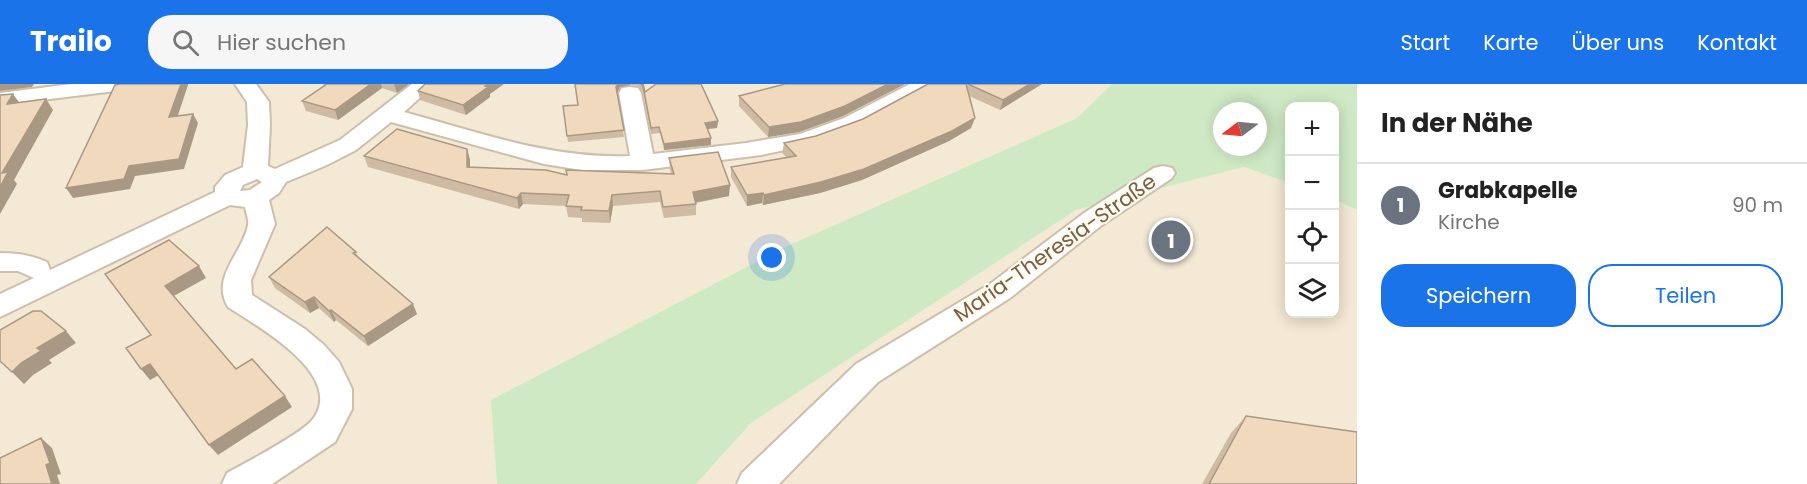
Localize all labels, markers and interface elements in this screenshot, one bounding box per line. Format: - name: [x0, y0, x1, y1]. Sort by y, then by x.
- search box: [148, 15, 568, 69]
- text: Trailo: [30, 22, 112, 61]
- icon: search: [169, 26, 202, 59]
- text: Hier suchen: [217, 27, 346, 58]
- text: Start: [1401, 28, 1450, 57]
- text: Karte: [1483, 28, 1539, 57]
- text: Über uns: [1572, 28, 1664, 57]
- text: Kontakt: [1697, 28, 1777, 57]
- north arrow: [1213, 102, 1267, 156]
- map controls: [1285, 102, 1339, 318]
- button: +: [1285, 102, 1339, 156]
- text: In der Nähe: [1381, 105, 1533, 141]
- button: −: [1285, 156, 1339, 210]
- street label: Maria-Theresia-Straße: [948, 167, 1162, 329]
- text: Grabkapelle: [1438, 175, 1578, 206]
- text: 1: [1397, 191, 1404, 219]
- text: 90 m: [1732, 191, 1783, 219]
- text: Kirche: [1438, 208, 1500, 236]
- button: locate: [1285, 210, 1339, 264]
- pin: 1: [1152, 218, 1190, 262]
- your location: [757, 243, 786, 272]
- button: layers: [1285, 264, 1339, 318]
- button: Speichern: [1381, 264, 1576, 327]
- button: Teilen: [1588, 264, 1783, 327]

